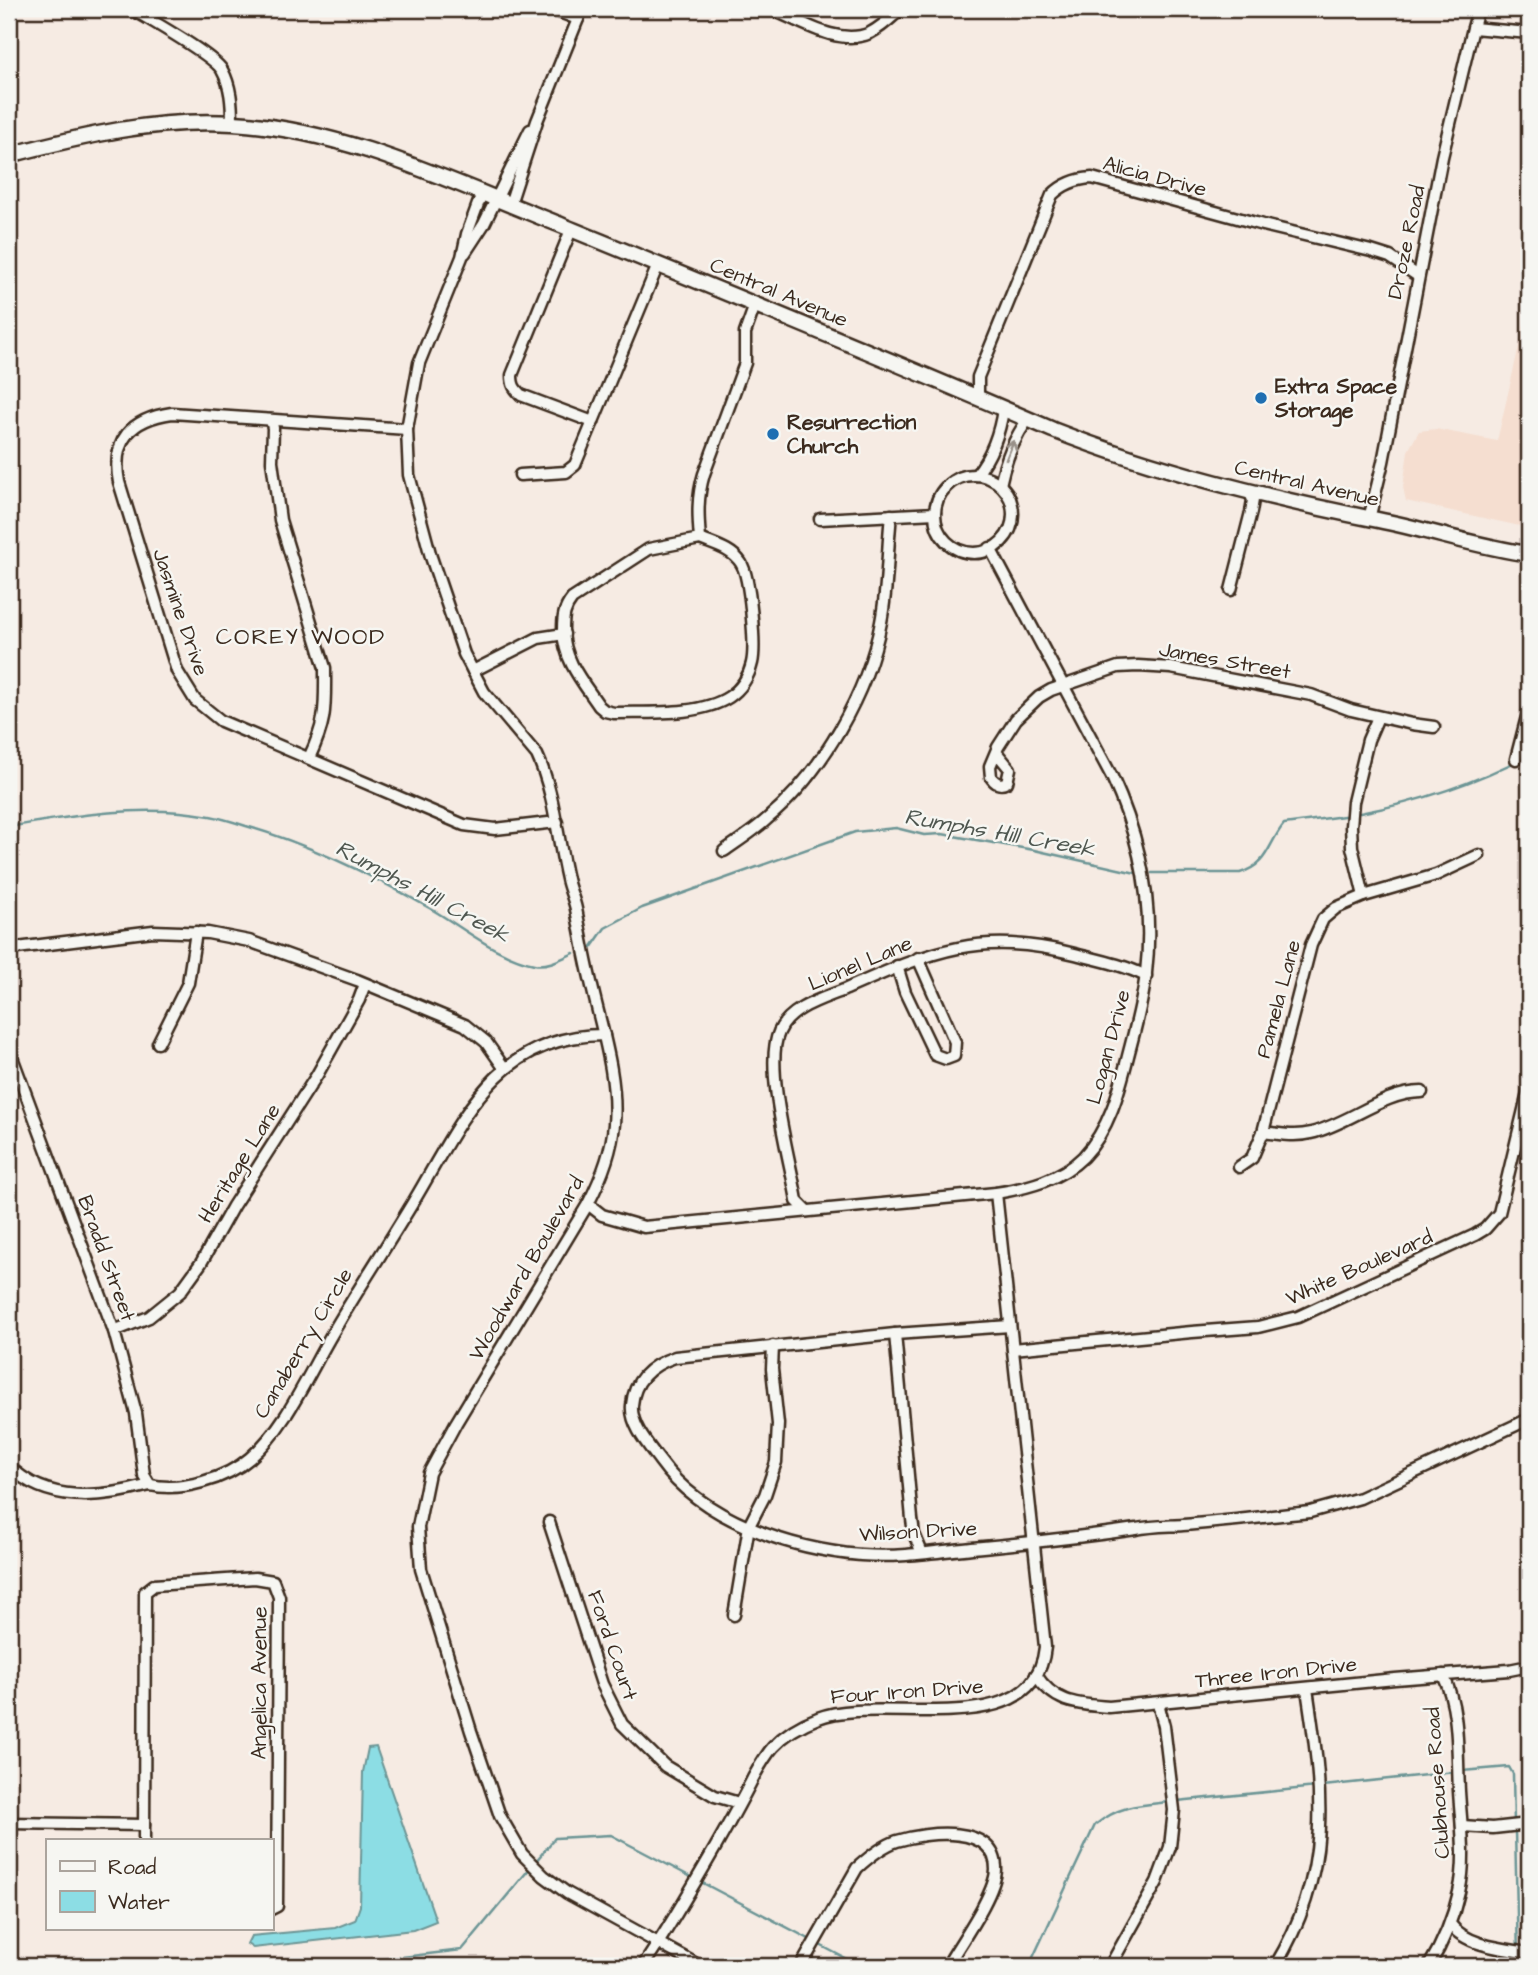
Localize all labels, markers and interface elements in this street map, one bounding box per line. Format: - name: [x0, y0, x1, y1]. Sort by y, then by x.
- street label: Alicia Drive: [1100, 149, 1210, 204]
- street label: Droze Road: [1380, 182, 1433, 302]
- street label: Central Avenue: [705, 250, 852, 335]
- place label: Extra Space Storage: [1274, 372, 1398, 427]
- marker: Extra Space Storage: [1253, 390, 1269, 406]
- place label: Resurrection Church: [787, 408, 917, 461]
- marker: Resurrection Church: [765, 426, 781, 442]
- one-way arrow: [1005, 440, 1018, 462]
- street label: Central Avenue: [1232, 453, 1382, 514]
- street label: Jasmine Drive: [145, 545, 216, 680]
- district label: COREY WOOD: [216, 621, 386, 653]
- street label: James Street: [1157, 635, 1294, 686]
- water label: Rumphs Hill Creek: [902, 800, 1098, 866]
- water label: Rumphs Hill Creek: [330, 833, 516, 952]
- street label: Lionel Lane: [804, 929, 917, 998]
- street label: Pamela Lane: [1249, 937, 1308, 1061]
- street label: Logan Drive: [1079, 987, 1140, 1108]
- street label: Heritage Lane: [191, 1098, 289, 1230]
- street label: Woodward Boulevard: [462, 1170, 591, 1366]
- street label: Bradd Street: [70, 1191, 143, 1326]
- street label: White Boulevard: [1281, 1222, 1437, 1313]
- street label: Canaberry Circle: [247, 1263, 362, 1425]
- street label: Wilson Drive: [858, 1514, 978, 1549]
- street label: Ford Court: [580, 1586, 645, 1705]
- street label: Angelica Avenue: [245, 1606, 276, 1760]
- street label: Three Iron Drive: [1194, 1650, 1358, 1695]
- street label: Four Iron Drive: [830, 1672, 984, 1711]
- street label: Clubhouse Road: [1418, 1706, 1457, 1860]
- legend: [46, 1839, 273, 1930]
- text: Road: [108, 1853, 156, 1882]
- text: Water: [108, 1888, 170, 1917]

